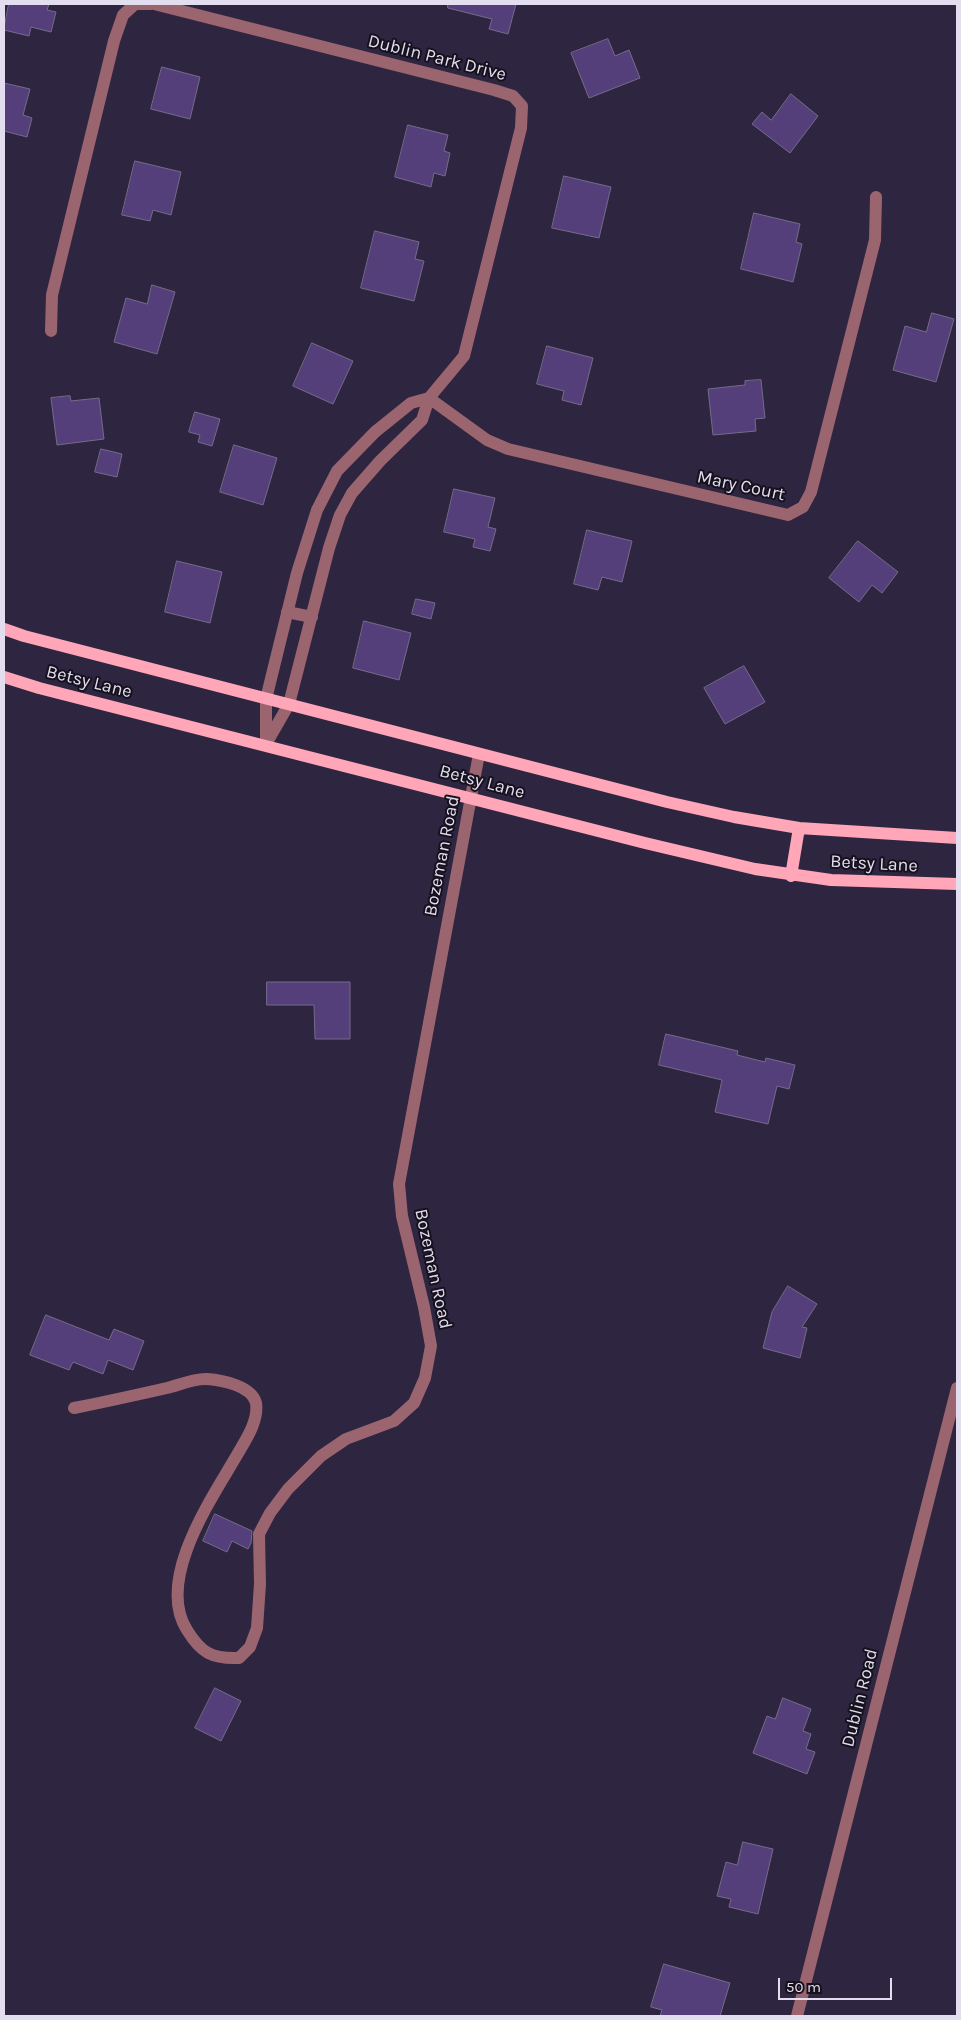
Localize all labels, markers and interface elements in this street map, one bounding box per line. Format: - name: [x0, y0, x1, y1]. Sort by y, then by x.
- street label: Dublin Park Drive: [366, 30, 508, 86]
- street label: Mary Court: [695, 466, 787, 506]
- street label: Betsy Lane: [44, 661, 134, 703]
- street label: Betsy Lane: [437, 760, 527, 804]
- street label: Bozeman Road: [420, 794, 464, 918]
- street label: Betsy Lane: [830, 851, 918, 877]
- street label: Bozeman Road: [410, 1207, 456, 1331]
- street label: Dublin Road: [837, 1647, 883, 1749]
- scale bar: [781, 1968, 895, 2000]
- text: 50 m: [786, 1978, 821, 1996]

